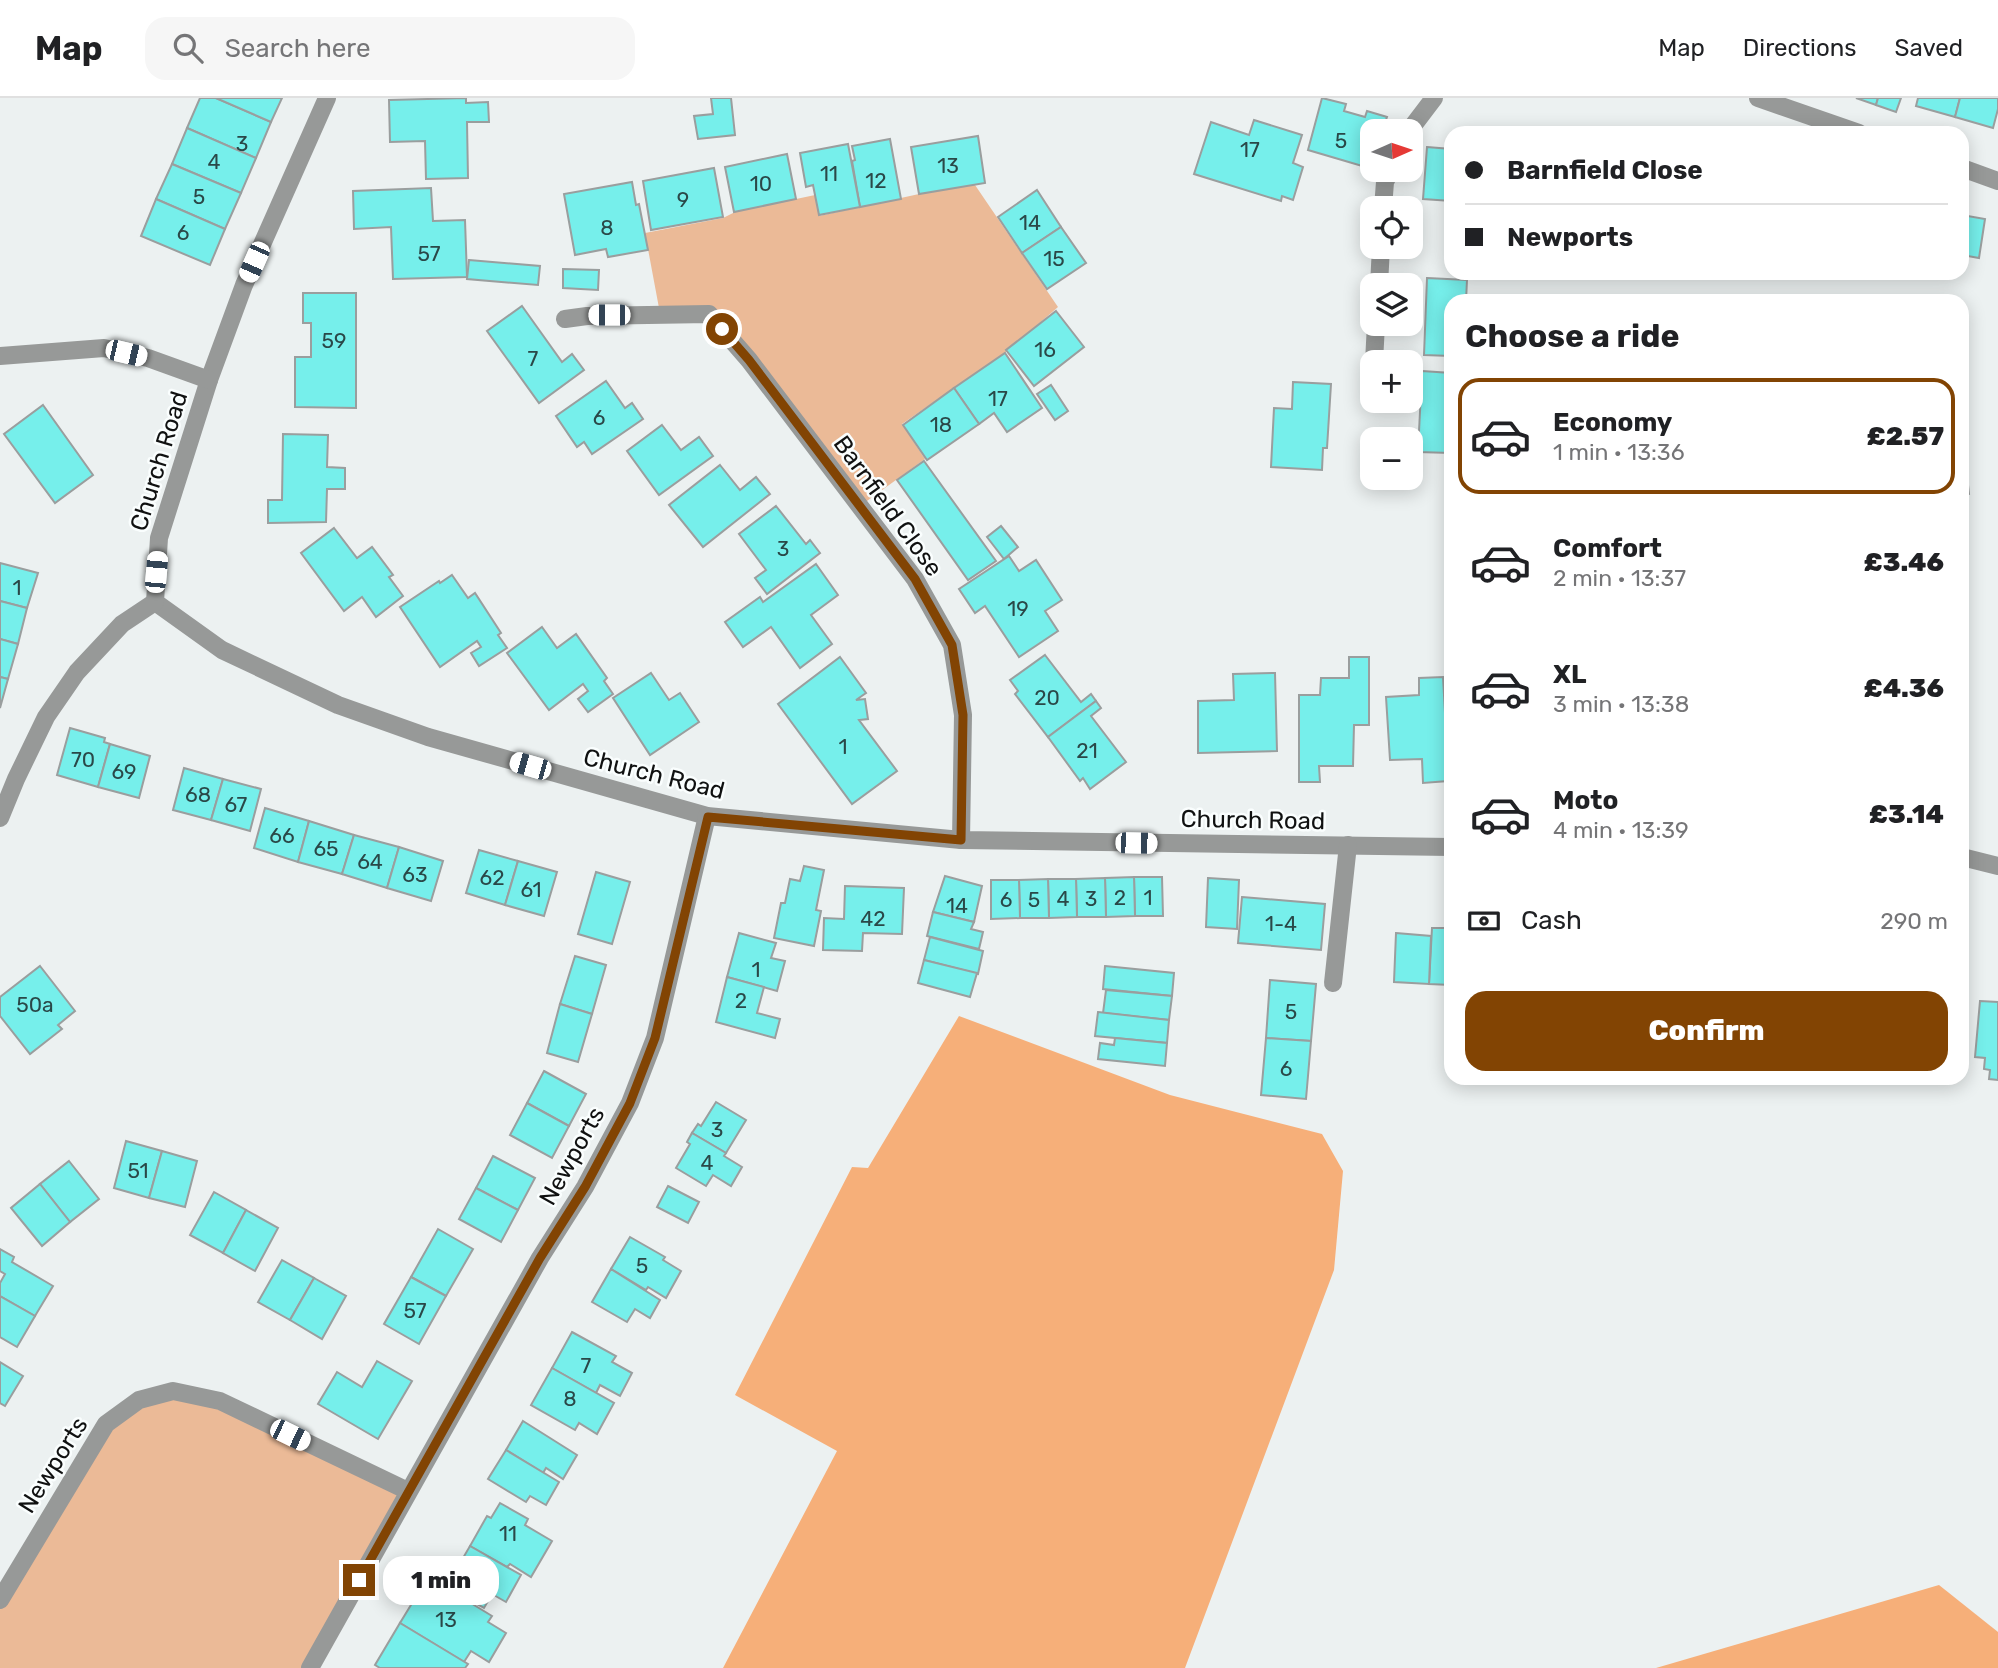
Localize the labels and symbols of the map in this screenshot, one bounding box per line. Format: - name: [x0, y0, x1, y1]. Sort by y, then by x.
- north arrow: [1360, 119, 1423, 182]
- house number: 5: [1335, 128, 1347, 153]
- house number: 3: [236, 131, 248, 156]
- house number: 17: [1240, 137, 1260, 162]
- house number: 4: [207, 149, 221, 174]
- house number: 13: [937, 153, 959, 178]
- house number: 11: [820, 161, 838, 186]
- house number: 12: [865, 168, 887, 193]
- house number: 10: [750, 171, 772, 196]
- house number: 5: [193, 184, 205, 209]
- house number: 9: [677, 187, 689, 212]
- house number: 14: [1019, 210, 1041, 235]
- house number: 8: [600, 215, 614, 240]
- house number: 6: [177, 220, 189, 245]
- car: [236, 239, 273, 285]
- house number: 57: [417, 241, 441, 266]
- house number: 15: [1043, 246, 1065, 271]
- car: [589, 305, 631, 326]
- route start: [706, 313, 738, 345]
- house number: 59: [322, 328, 346, 353]
- house number: 16: [1034, 337, 1056, 362]
- car: [104, 338, 149, 368]
- house number: 7: [528, 346, 539, 371]
- house number: 17: [988, 386, 1008, 411]
- street label: Church Road: [124, 388, 194, 534]
- house number: 6: [593, 405, 605, 430]
- house number: 18: [930, 412, 952, 437]
- street label: Barnfield Close: [828, 430, 948, 582]
- house number: 3: [777, 536, 789, 561]
- car: [144, 550, 169, 594]
- house number: 1: [13, 575, 22, 600]
- house number: 19: [1007, 596, 1029, 621]
- house number: 20: [1034, 685, 1060, 710]
- house number: 1: [839, 734, 848, 759]
- house number: 21: [1076, 738, 1098, 763]
- street label: Church Road: [580, 743, 728, 805]
- house number: 70: [71, 747, 95, 772]
- car: [507, 750, 554, 782]
- house number: 69: [111, 759, 137, 784]
- house number: 68: [185, 782, 211, 807]
- house number: 67: [225, 792, 248, 817]
- street label: Church Road: [1180, 805, 1326, 835]
- house number: 66: [269, 823, 295, 848]
- car: [1115, 832, 1158, 854]
- house number: 65: [313, 836, 339, 861]
- house number: 64: [357, 849, 383, 874]
- house number: 63: [402, 862, 428, 887]
- house number: 62: [480, 865, 505, 890]
- house number: 61: [520, 877, 542, 902]
- house number: 2: [1114, 885, 1126, 910]
- house number: 1: [1144, 885, 1153, 910]
- house number: 4: [1056, 886, 1070, 911]
- house number: 3: [1085, 886, 1097, 911]
- house number: 6: [1000, 887, 1012, 912]
- house number: 5: [1028, 887, 1040, 912]
- house number: 14: [946, 893, 968, 918]
- house number: 42: [860, 906, 886, 931]
- house number: 1-4: [1265, 911, 1297, 936]
- house number: 1: [752, 957, 761, 982]
- house number: 2: [735, 988, 747, 1013]
- house number: 50a: [16, 992, 54, 1017]
- house number: 5: [1285, 999, 1297, 1024]
- house number: 6: [1280, 1056, 1292, 1081]
- street label: Newports: [534, 1102, 610, 1210]
- house number: 3: [711, 1117, 723, 1142]
- house number: 4: [700, 1150, 714, 1175]
- house number: 51: [127, 1158, 149, 1183]
- house number: 5: [636, 1253, 648, 1278]
- house number: 57: [403, 1298, 427, 1323]
- house number: 7: [581, 1353, 592, 1378]
- house number: 8: [563, 1386, 577, 1411]
- street label: Newports: [13, 1412, 93, 1518]
- car: [267, 1416, 314, 1454]
- house number: 11: [499, 1521, 517, 1546]
- callout: 1 min: [384, 1556, 499, 1604]
- route end: [343, 1564, 375, 1596]
- house number: 13: [435, 1607, 457, 1632]

